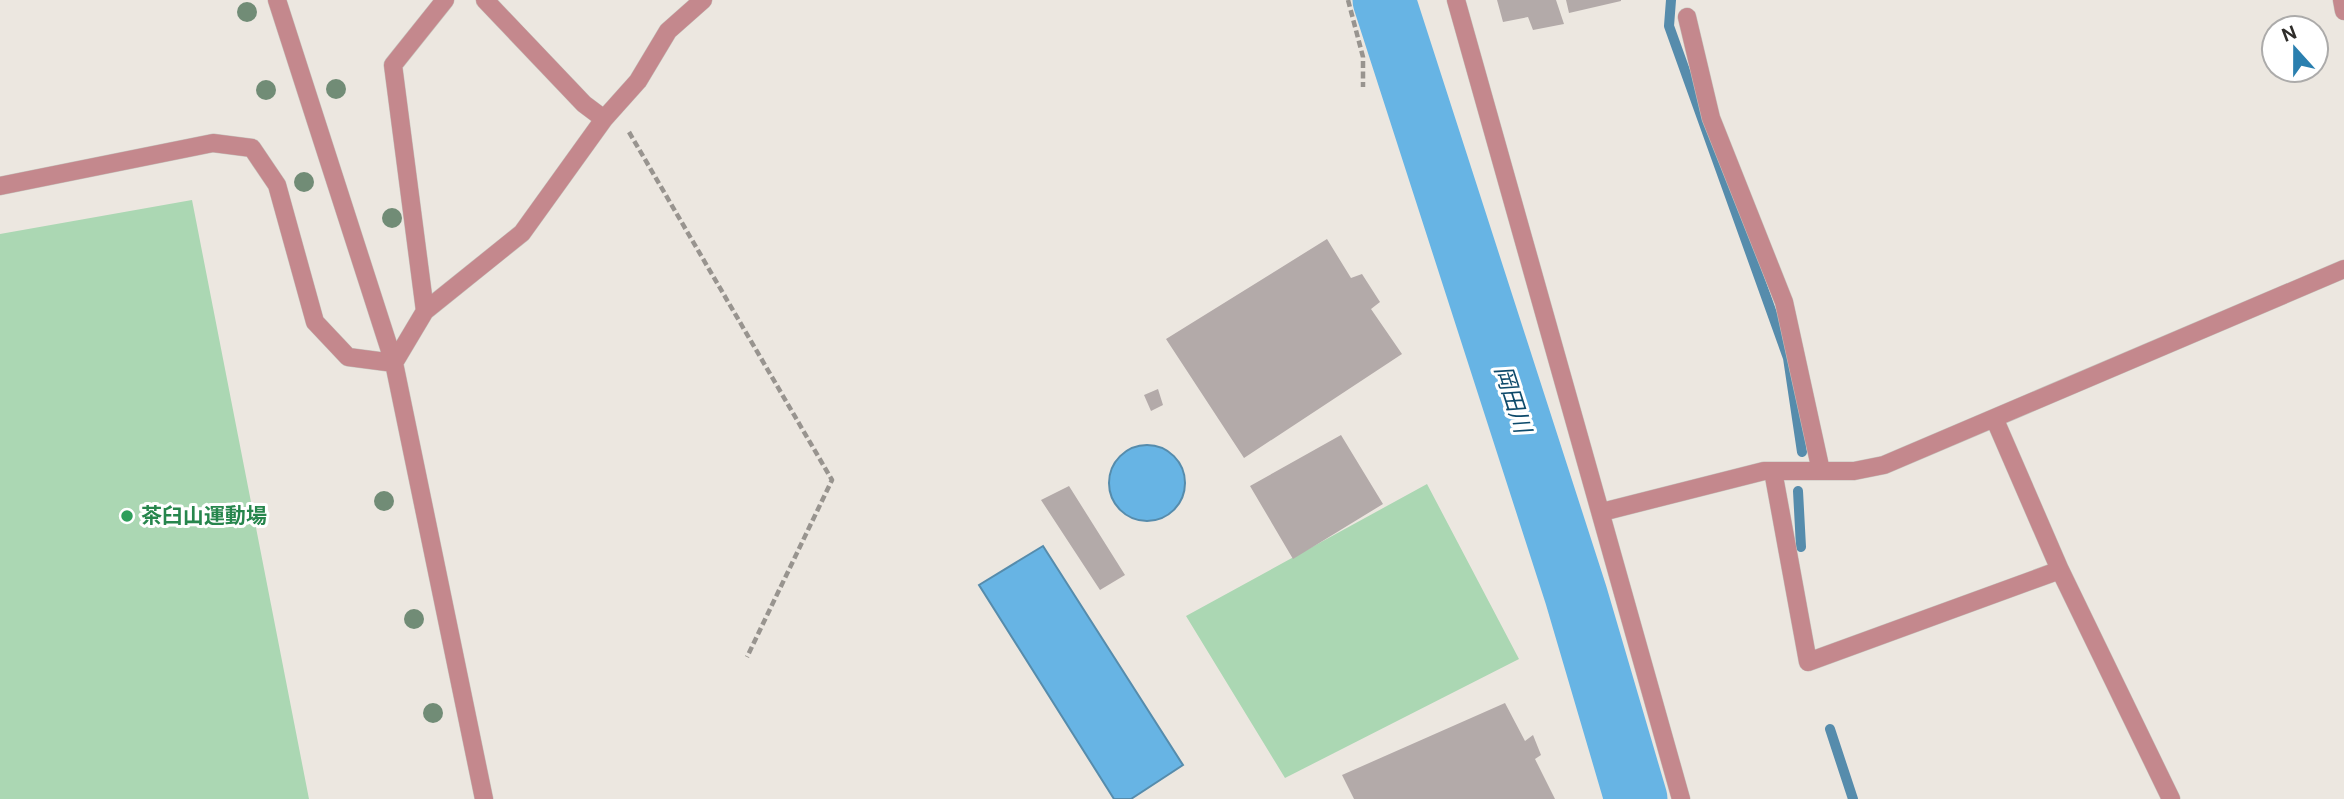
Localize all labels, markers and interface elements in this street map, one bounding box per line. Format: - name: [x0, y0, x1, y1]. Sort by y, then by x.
- north arrow: [2260, 14, 2330, 84]
- text: N: [2278, 19, 2300, 48]
- water label: 岡田川: [1488, 362, 1539, 439]
- place label: 茶臼山運動場: [141, 502, 267, 530]
- marker: 茶臼山運動場: [119, 508, 135, 524]

